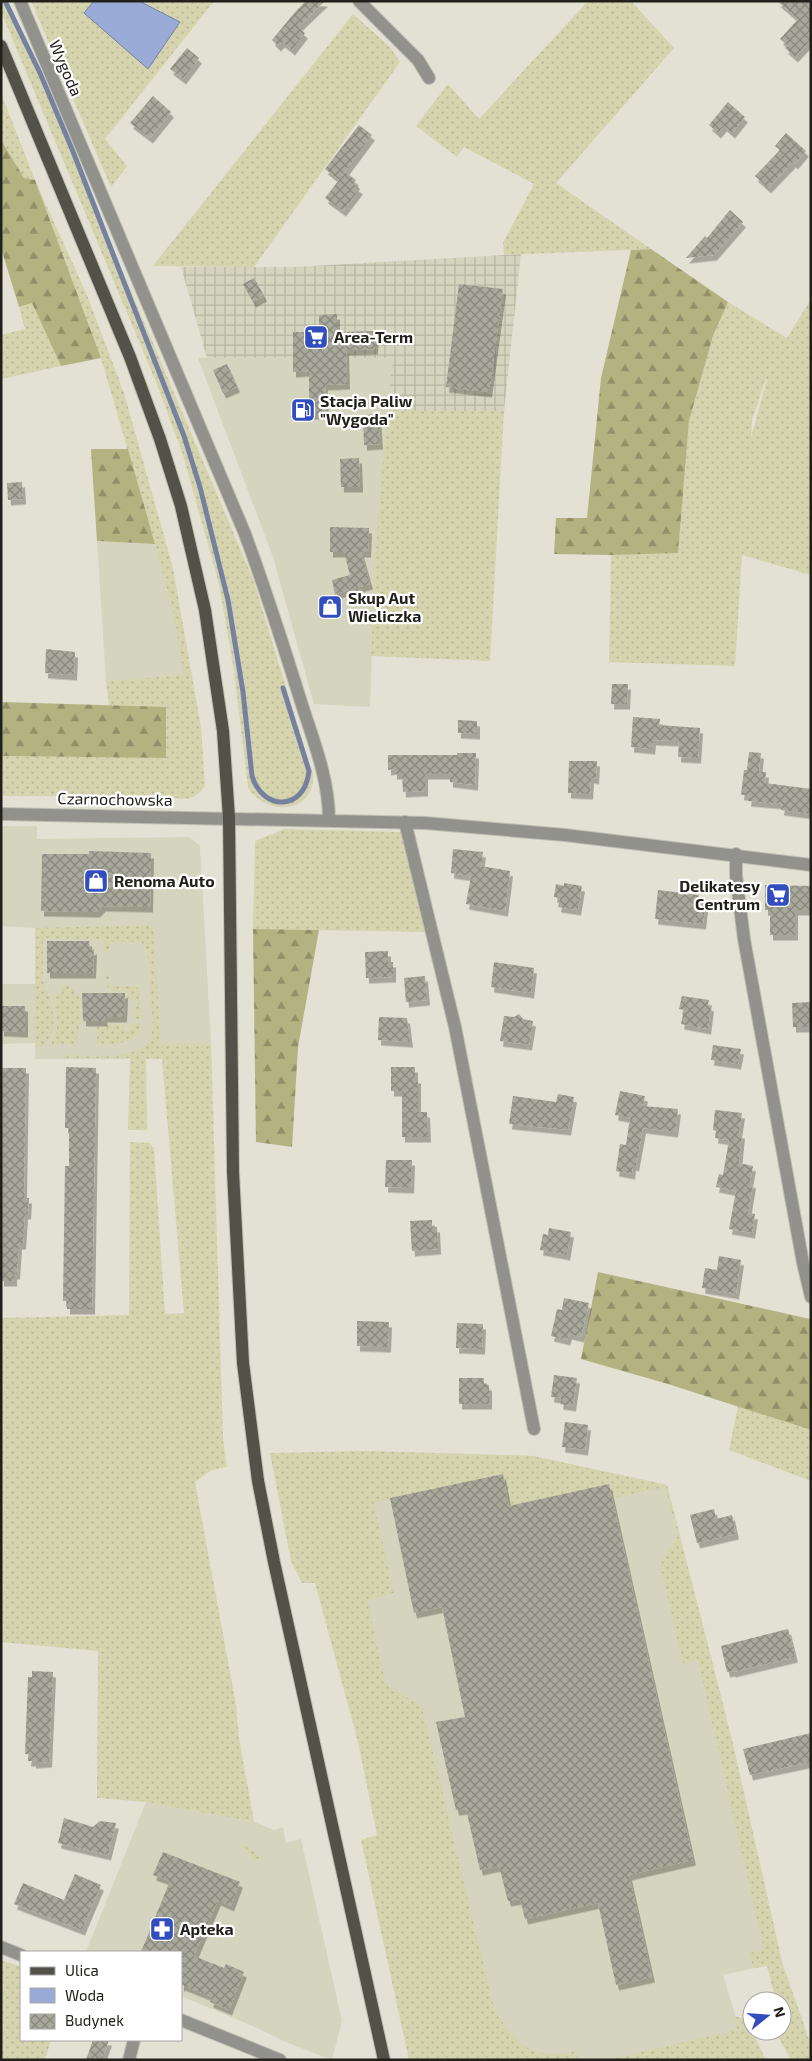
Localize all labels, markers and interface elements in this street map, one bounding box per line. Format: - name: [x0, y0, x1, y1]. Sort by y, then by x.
- street label: Wygoda: [46, 37, 87, 99]
- supermarket icon: Area-Term: [303, 324, 329, 350]
- place label: Area-Term: [334, 327, 413, 346]
- place label: Stacja Paliw "Wygoda": [320, 391, 413, 429]
- fuel station icon: Stacja Paliw "Wygoda": [290, 397, 316, 423]
- place label: Skup Aut Wieliczka: [348, 588, 421, 625]
- shop icon: Skup Aut Wieliczka: [317, 594, 343, 620]
- street label: Czarnochowska: [57, 788, 173, 809]
- shop icon: Renoma Auto: [83, 868, 109, 894]
- place label: Renoma Auto: [114, 871, 215, 890]
- place label: Delikatesy Centrum: [679, 876, 760, 913]
- supermarket icon: Delikatesy Centrum: [765, 882, 791, 908]
- pharmacy icon: Apteka: [149, 1916, 175, 1942]
- place label: Apteka: [180, 1919, 234, 1938]
- legend: [20, 1951, 182, 2041]
- text: Ulica: [65, 1961, 99, 1979]
- text: Woda: [65, 1986, 104, 2004]
- north arrow: [742, 1991, 792, 2041]
- text: N: [770, 2005, 790, 2019]
- text: Budynek: [65, 2011, 124, 2029]

